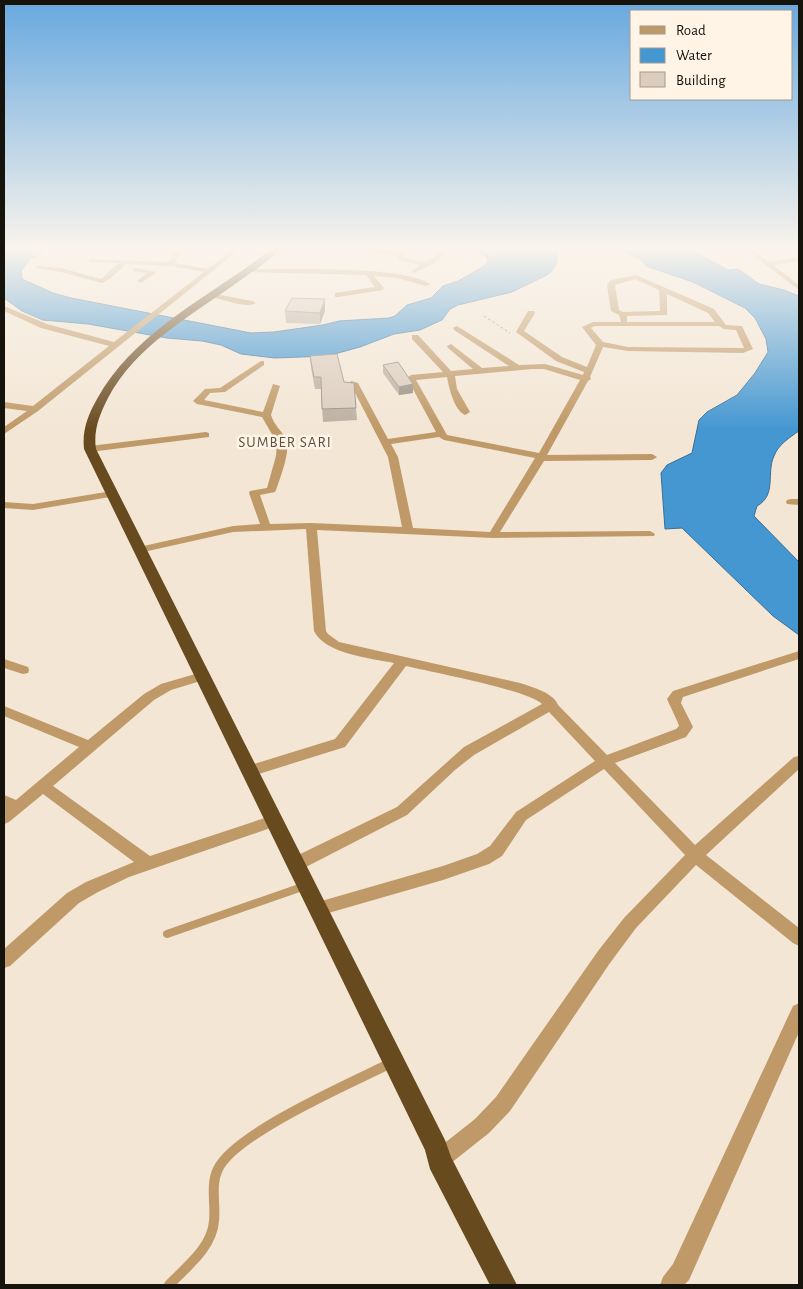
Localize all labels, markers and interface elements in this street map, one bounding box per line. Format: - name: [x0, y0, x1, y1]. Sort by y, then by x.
- legend: [630, 10, 793, 100]
- text: Road: [676, 23, 706, 38]
- text: Water: [676, 48, 712, 63]
- text: Building: [676, 73, 726, 88]
- district label: SUMBER SARI: [238, 435, 332, 450]

